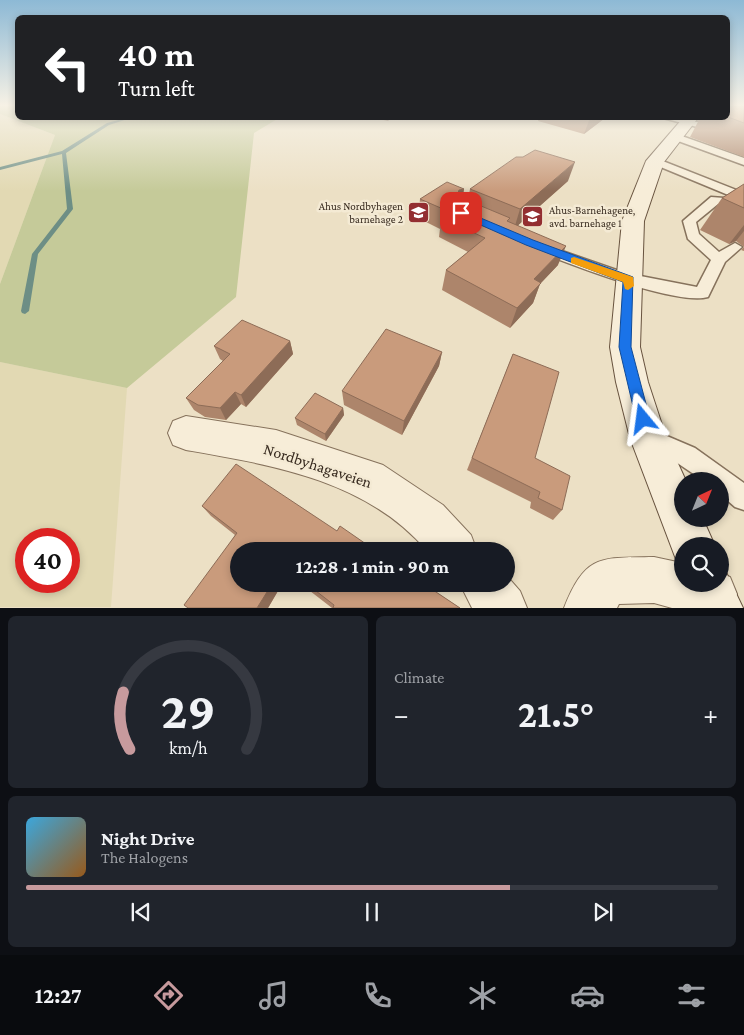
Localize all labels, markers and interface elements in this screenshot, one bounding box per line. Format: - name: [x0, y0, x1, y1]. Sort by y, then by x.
- icon: left: [35, 35, 100, 100]
- text: 40 m: [118, 35, 195, 74]
- text: Turn left: [118, 76, 195, 101]
- pin: [440, 192, 482, 234]
- icon: arrive: [447, 199, 475, 227]
- place label: Ahus Nordbyhagen barnehage 2: [319, 200, 403, 226]
- school or university icon: Ahus Nordbyhagen barnehage 2: [407, 200, 431, 224]
- school or university icon: Ahus-Barnehagene, avd. barnehage 1: [521, 204, 545, 228]
- place label: Ahus-Barnehagene, avd. barnehage 1: [549, 204, 635, 230]
- position arrow: [616, 392, 668, 444]
- street label: Nordbyhagaveien: [261, 440, 374, 492]
- north arrow: [674, 472, 729, 528]
- map controls: [674, 472, 729, 592]
- speed limit sign: 40: [15, 528, 80, 593]
- button: search: [674, 537, 729, 592]
- text: 12:28 · 1 min · 90 m: [296, 556, 449, 577]
- text: Climate: [394, 669, 444, 686]
- text: 29: [161, 681, 215, 739]
- text: 21.5°: [518, 693, 594, 735]
- text: −: [394, 699, 409, 730]
- text: +: [703, 699, 718, 730]
- text: km/h: [169, 738, 208, 758]
- text: Night Drive: [101, 828, 194, 849]
- text: The Halogens: [101, 849, 188, 866]
- icon: previous: [127, 898, 155, 926]
- icon: pause: [358, 898, 386, 926]
- icon: next: [589, 898, 617, 926]
- icon: directions: [151, 978, 186, 1013]
- icon: music: [256, 978, 291, 1013]
- icon: phone: [360, 978, 395, 1013]
- icon: climate: [465, 978, 500, 1013]
- icon: car: [570, 978, 605, 1013]
- icon: filters: [674, 978, 709, 1013]
- text: 12:27: [35, 983, 82, 1008]

